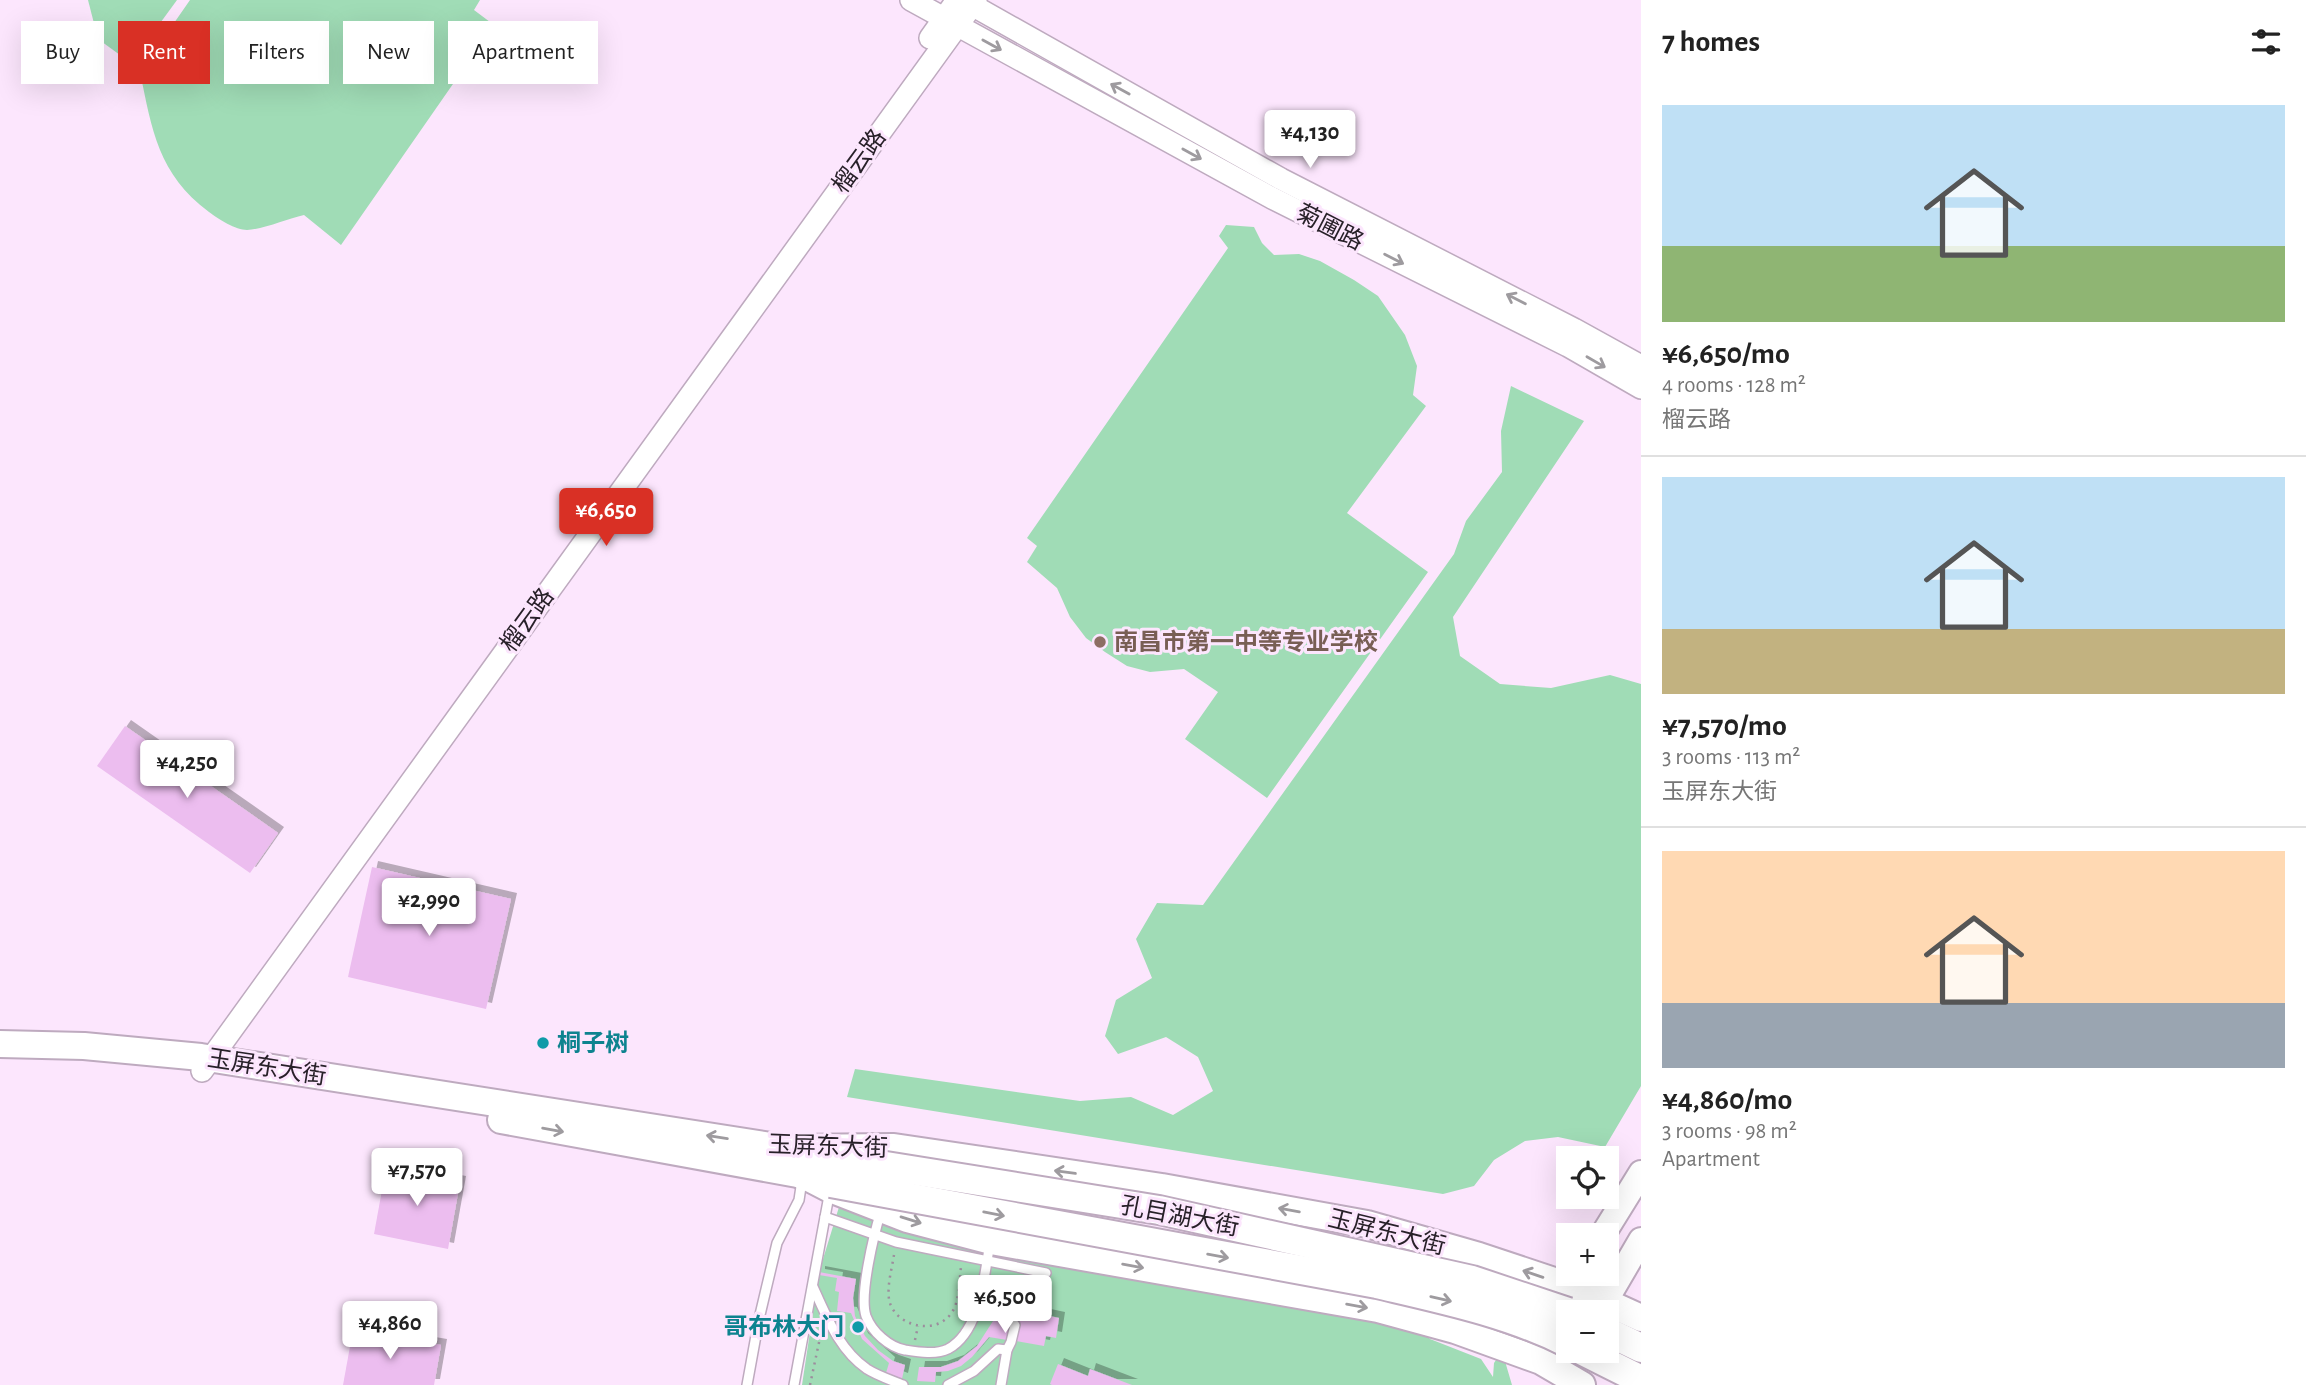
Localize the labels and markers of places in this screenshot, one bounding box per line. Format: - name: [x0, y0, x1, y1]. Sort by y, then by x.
- pin: ¥4,130: [1253, 110, 1367, 170]
- pin: ¥6,650: [549, 489, 663, 548]
- place label: 南昌市第一中等专业学校: [1114, 629, 1378, 655]
- marker: 南昌市第一中等专业学校: [1092, 634, 1108, 650]
- pin: ¥4,250: [130, 740, 244, 800]
- pin: ¥2,990: [372, 878, 486, 938]
- place label: 桐子树: [557, 1030, 629, 1056]
- marker: 桐子树: [535, 1035, 551, 1051]
- pin: ¥7,570: [360, 1148, 474, 1208]
- pin: ¥6,500: [948, 1276, 1062, 1335]
- pin: ¥4,860: [333, 1302, 447, 1361]
- place label: 哥布林大门: [724, 1314, 844, 1340]
- marker: 哥布林大门: [850, 1319, 866, 1335]

